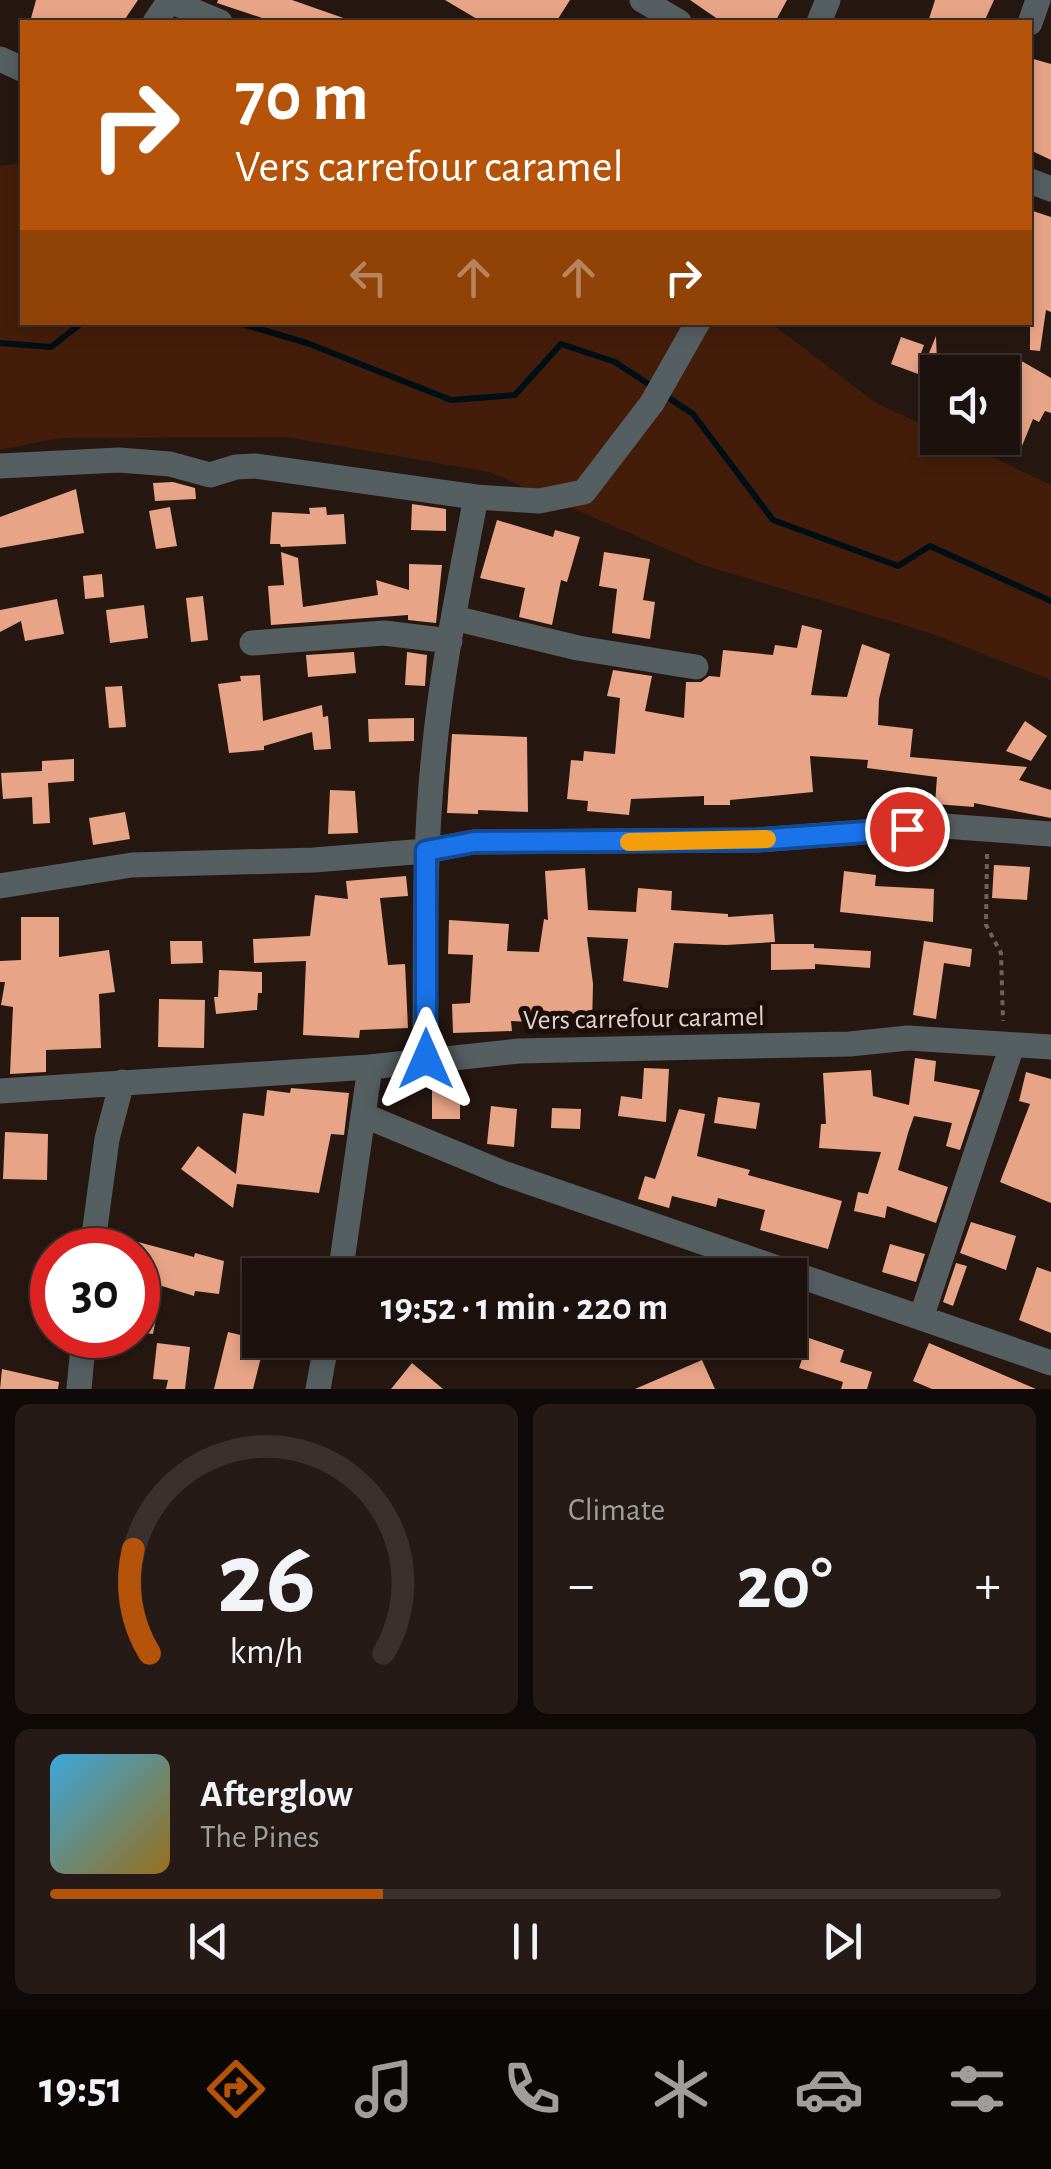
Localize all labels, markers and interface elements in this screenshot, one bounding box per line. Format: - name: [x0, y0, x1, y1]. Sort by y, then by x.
- icon: right: [70, 60, 200, 190]
- text: 70 m: [235, 63, 369, 133]
- text: Vers carrefour caramel: [235, 145, 624, 190]
- icon: left: [341, 250, 396, 305]
- icon: ahead: [446, 250, 501, 305]
- icon: ahead: [551, 250, 606, 305]
- icon: right: [656, 250, 711, 305]
- map controls: [920, 355, 1020, 455]
- button: sound: [920, 355, 1020, 455]
- pin: [865, 787, 950, 872]
- icon: arrive: [880, 802, 935, 857]
- street label: Vers carrefour caramel: [523, 1003, 765, 1035]
- position arrow: [374, 1007, 478, 1111]
- speed limit sign: 30: [30, 1228, 160, 1358]
- text: 19:52 · 1 min · 220 m: [381, 1289, 668, 1327]
- text: Climate: [568, 1494, 665, 1526]
- text: 26: [217, 1528, 316, 1632]
- text: 20°: [736, 1547, 833, 1622]
- text: −: [568, 1558, 594, 1613]
- text: +: [975, 1558, 1001, 1613]
- text: km/h: [230, 1634, 303, 1670]
- text: Afterglow: [200, 1776, 353, 1814]
- text: The Pines: [200, 1821, 320, 1853]
- icon: previous: [181, 1914, 236, 1969]
- icon: pause: [498, 1914, 553, 1969]
- icon: next: [815, 1914, 870, 1969]
- icon: directions: [201, 2054, 271, 2124]
- icon: music: [349, 2054, 419, 2124]
- icon: phone: [497, 2054, 567, 2124]
- icon: climate: [646, 2054, 716, 2124]
- icon: car: [794, 2054, 864, 2124]
- icon: filters: [942, 2054, 1012, 2124]
- text: 19:51: [39, 2066, 123, 2111]

